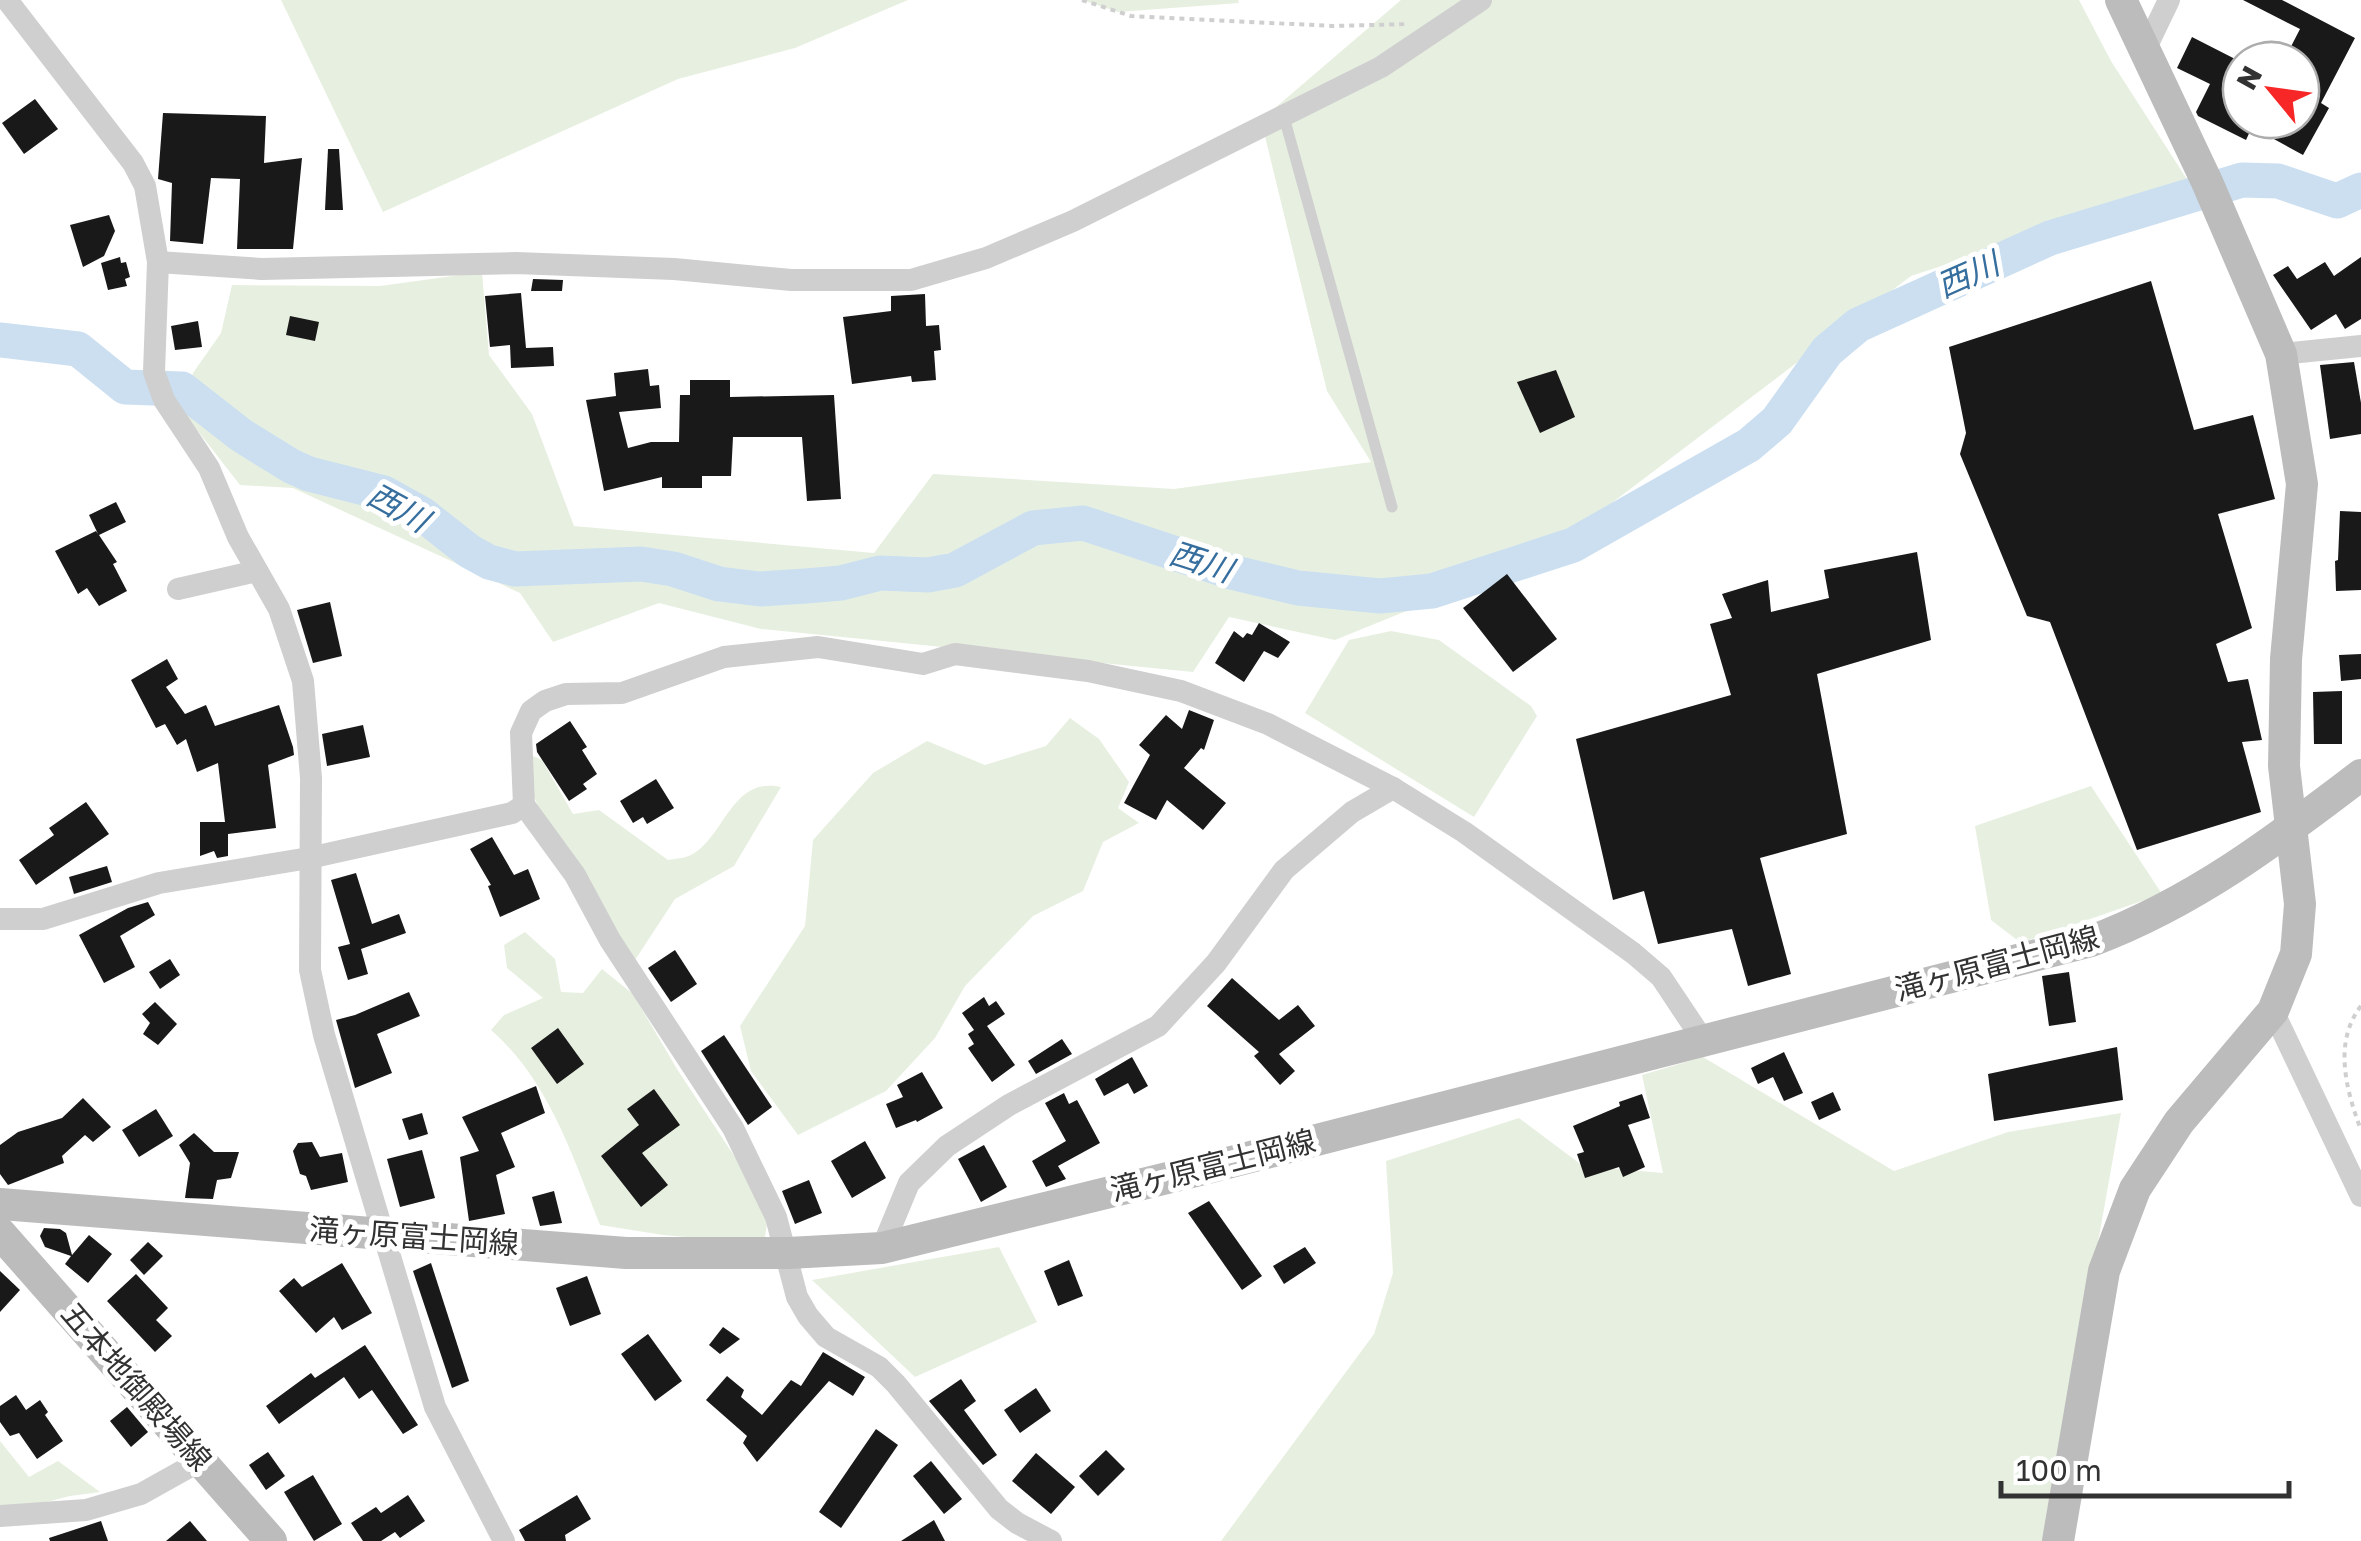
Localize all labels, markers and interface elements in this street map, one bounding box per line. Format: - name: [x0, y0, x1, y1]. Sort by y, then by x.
- north arrow: [2221, 40, 2321, 140]
- text: N: [2229, 60, 2268, 95]
- water label: 西川: [1931, 242, 2007, 304]
- water label: 西川: [361, 475, 438, 541]
- water label: 西川: [1165, 533, 1240, 590]
- street label: 滝ヶ原富士岡線: [1891, 918, 2103, 1008]
- street label: 滝ヶ原富士岡線: [1107, 1122, 1319, 1208]
- street label: 滝ヶ原富士岡線: [308, 1211, 520, 1261]
- street label: 五本地御殿場線: [54, 1295, 219, 1477]
- scale bar: [2001, 1436, 2288, 1498]
- text: 100 m: [2016, 1452, 2102, 1488]

